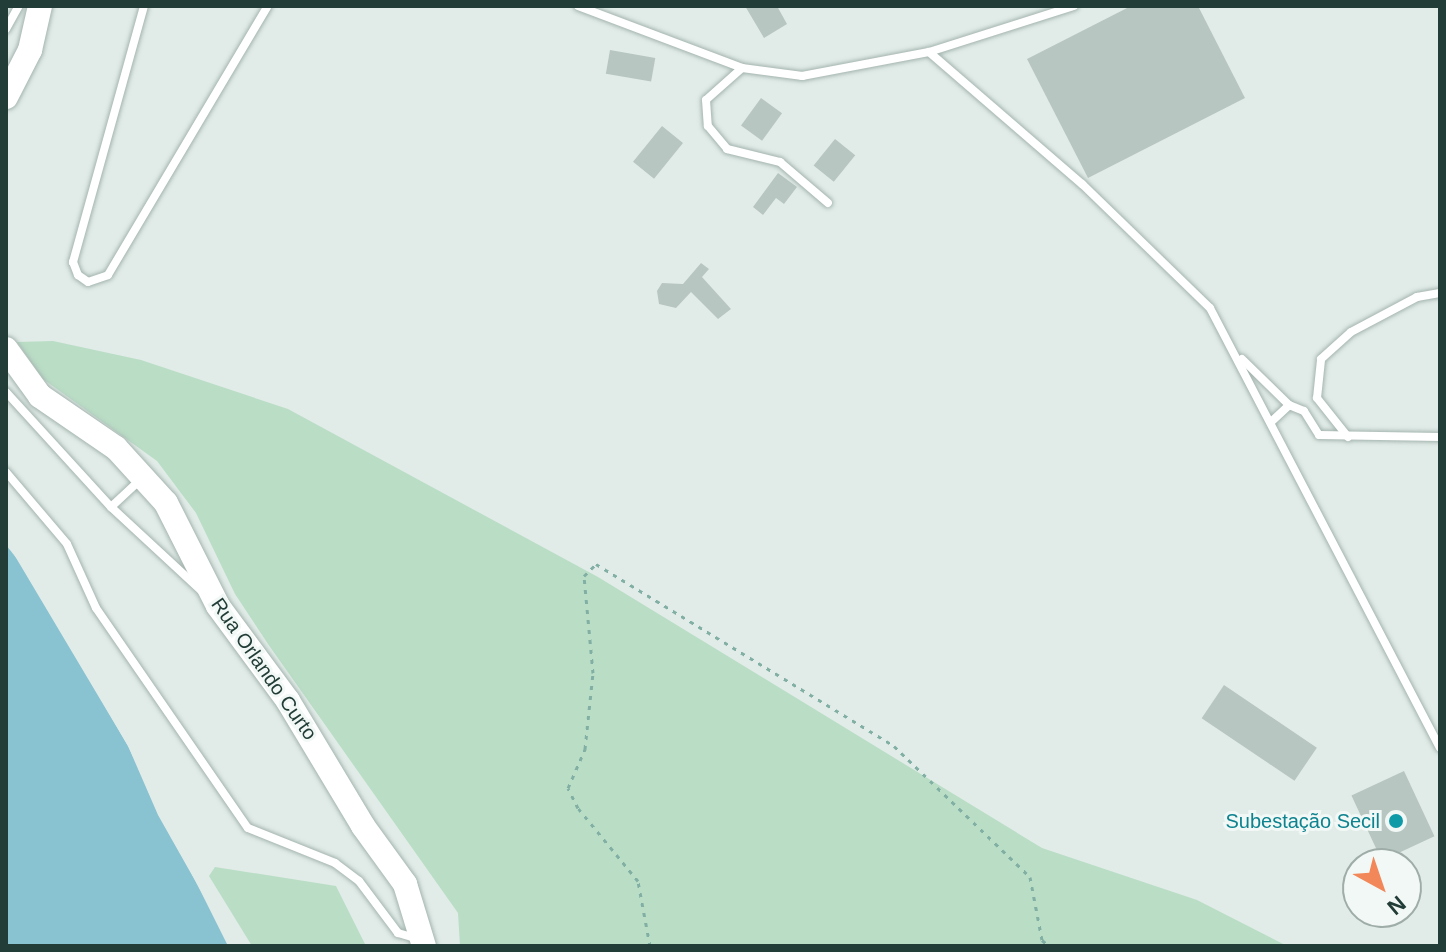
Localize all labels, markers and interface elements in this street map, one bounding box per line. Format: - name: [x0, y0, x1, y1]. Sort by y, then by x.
- street label: Rua Orlando Curto: [206, 593, 322, 745]
- place label: Subestação Secil: [1225, 809, 1380, 833]
- marker: Subestação Secil: [1387, 812, 1405, 830]
- north arrow: [1342, 848, 1422, 928]
- text: N: [1382, 891, 1411, 920]

